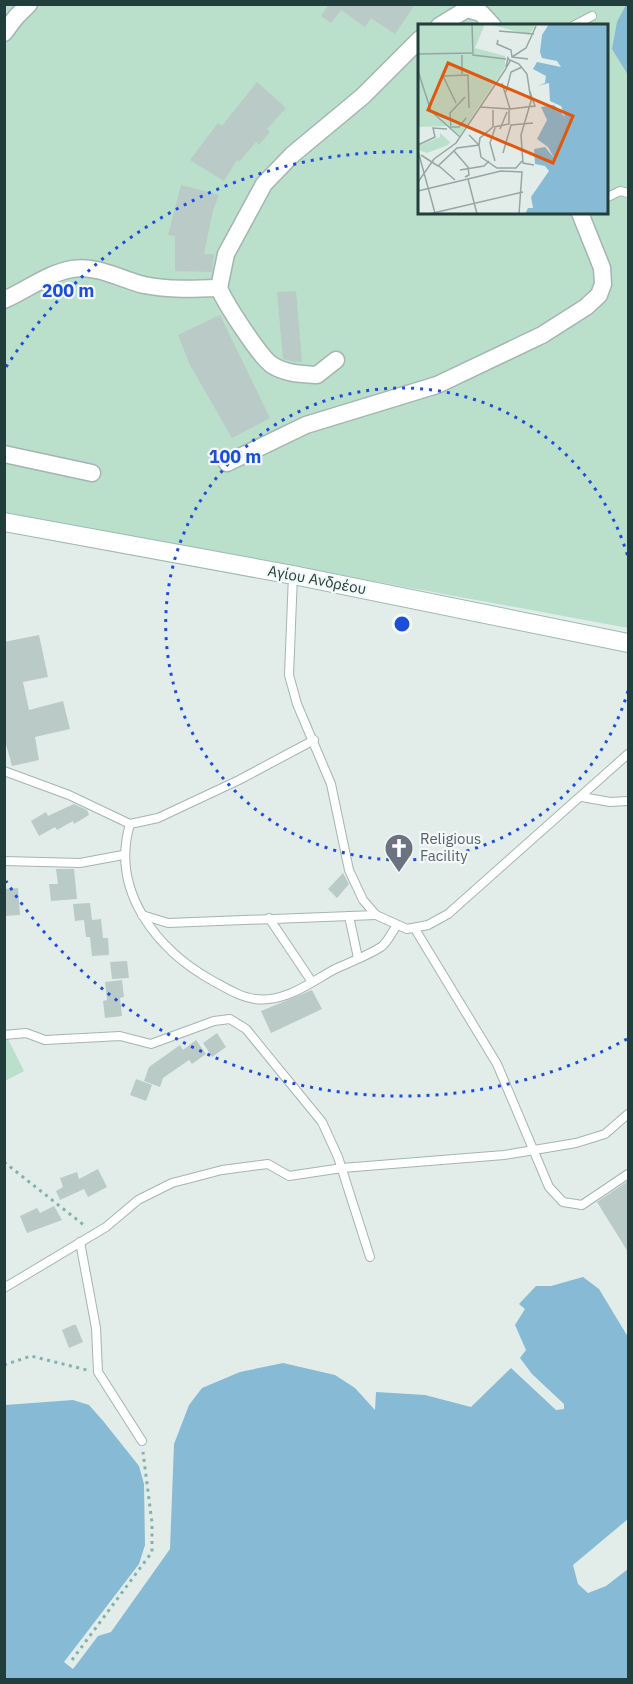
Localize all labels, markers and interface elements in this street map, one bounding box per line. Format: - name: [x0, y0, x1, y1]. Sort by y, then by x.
- inset map: [418, 24, 609, 214]
- text: 200 m: [42, 279, 94, 302]
- text: 100 m: [209, 445, 261, 468]
- street label: Αγίου Ανδρέου: [266, 561, 368, 598]
- centre of rings: [392, 614, 412, 634]
- place label: Religious Facility: [420, 829, 481, 865]
- church icon: Religious Facility: [383, 832, 415, 874]

